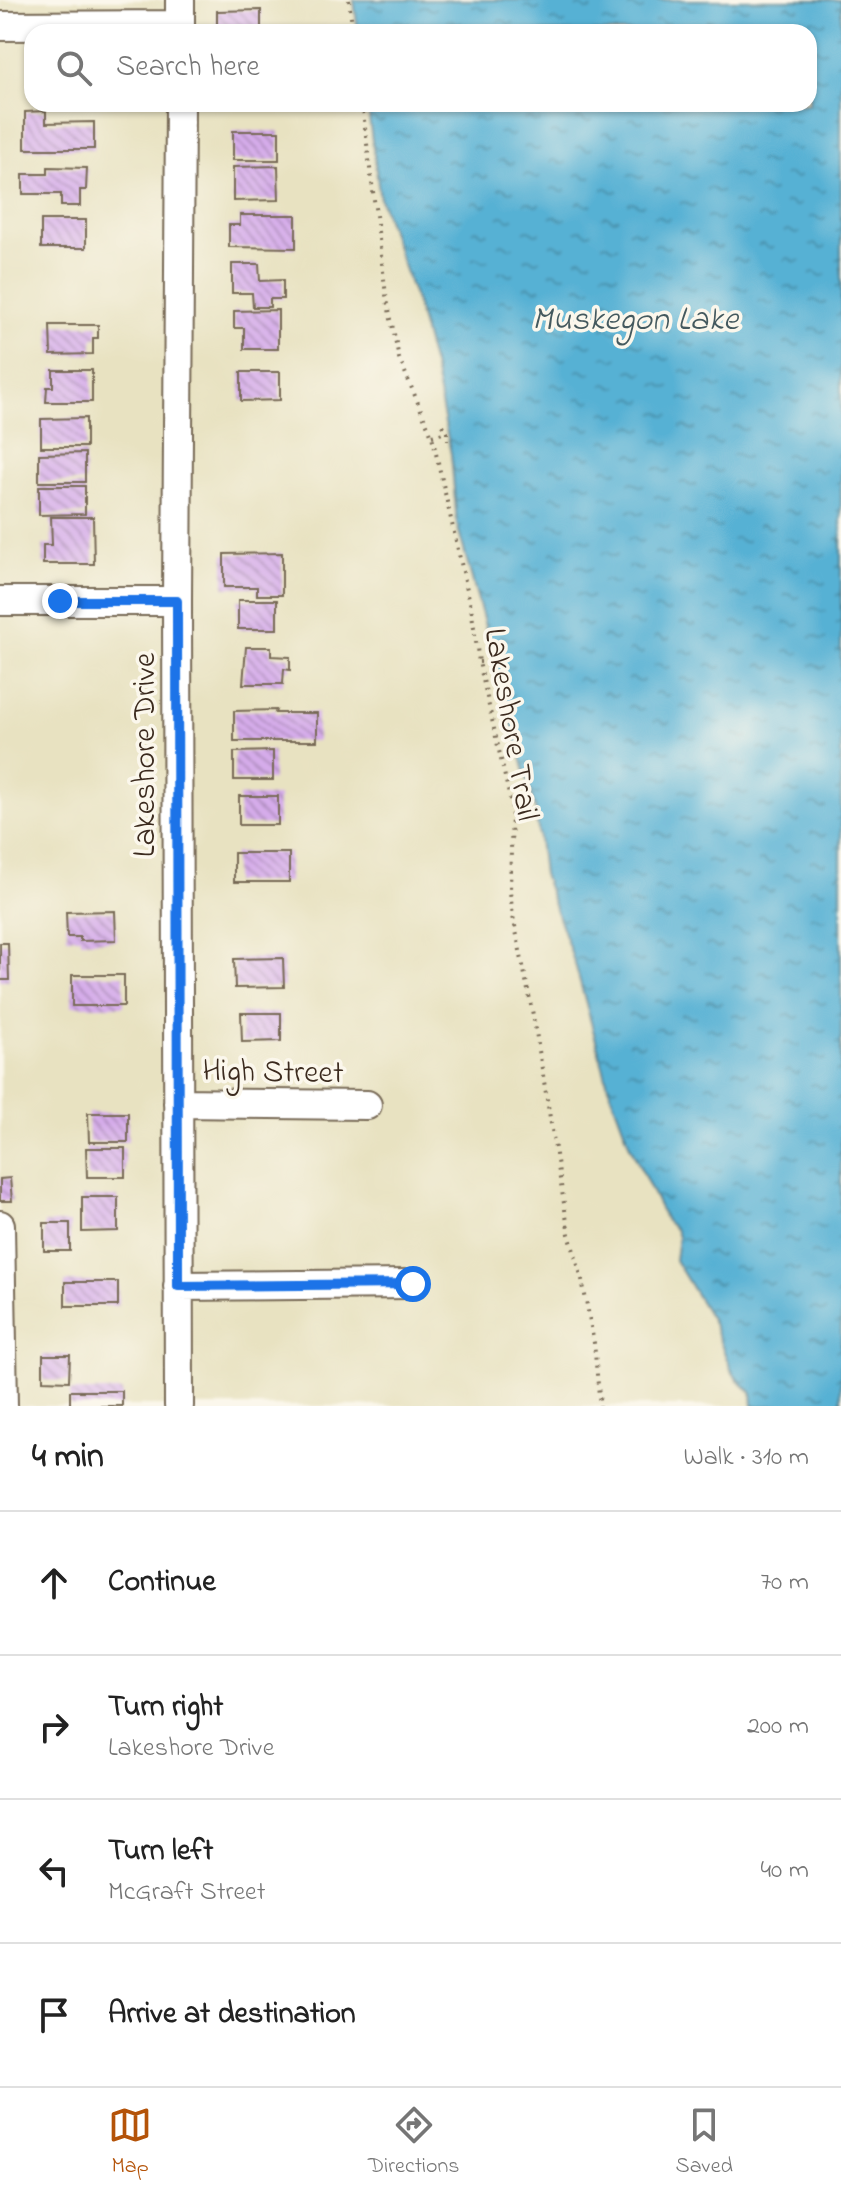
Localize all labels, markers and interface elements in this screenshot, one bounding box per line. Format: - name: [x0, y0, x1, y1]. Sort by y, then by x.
- search box: [24, 24, 817, 112]
- icon: search: [52, 46, 96, 90]
- text: Search here: [116, 46, 260, 90]
- water label: Muskegon Lake: [532, 296, 740, 346]
- route end: [42, 583, 78, 619]
- street label: Lakeshore Trail: [470, 625, 550, 824]
- street label: Lakeshore Drive: [123, 652, 170, 857]
- street label: High Street: [202, 1049, 344, 1098]
- route start: [395, 1266, 431, 1302]
- text: 4 min: [32, 1433, 104, 1483]
- text: Walk · 310 m: [684, 1439, 809, 1477]
- icon: ahead: [32, 1561, 76, 1605]
- text: Continue: [108, 1561, 216, 1605]
- text: 70 m: [760, 1564, 809, 1602]
- text: Turn right: [108, 1686, 223, 1730]
- icon: right: [32, 1705, 76, 1749]
- text: 200 m: [747, 1708, 809, 1746]
- text: Lakeshore Drive: [108, 1730, 274, 1768]
- text: Turn left: [108, 1830, 213, 1874]
- icon: left: [32, 1849, 76, 1893]
- text: 40 m: [760, 1852, 809, 1890]
- text: McGraft Street: [108, 1874, 266, 1912]
- icon: arrive: [32, 1993, 76, 2037]
- text: Arrive at destination: [108, 1993, 356, 2037]
- tab: Map: [108, 2103, 152, 2183]
- tab: Directions: [368, 2103, 459, 2183]
- tab: Saved: [676, 2103, 733, 2183]

